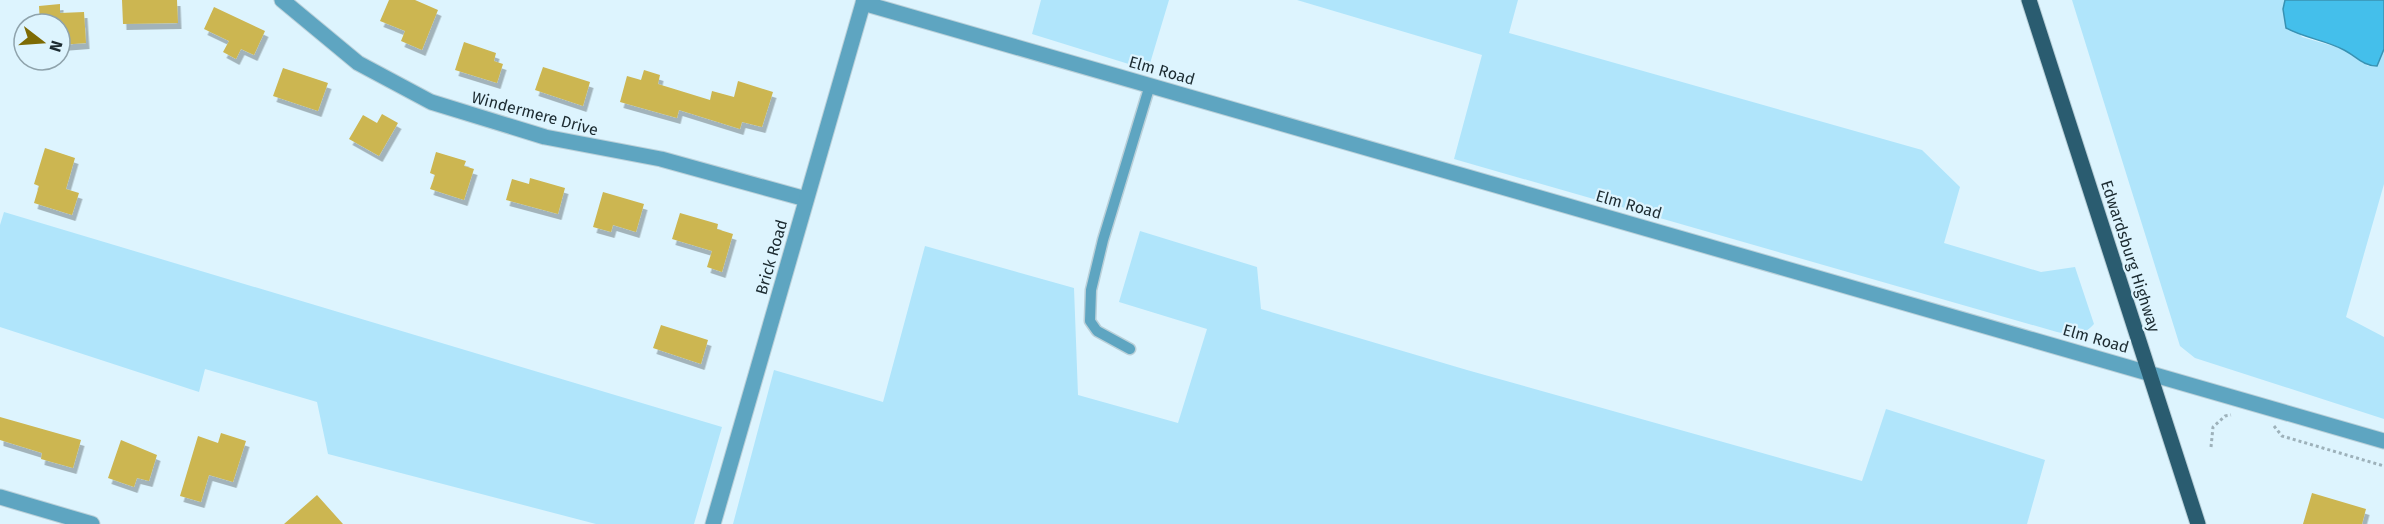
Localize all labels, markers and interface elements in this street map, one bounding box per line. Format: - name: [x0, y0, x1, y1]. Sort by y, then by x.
- north arrow: [12, 12, 72, 72]
- text: N: [45, 38, 67, 54]
- street label: Elm Road: [1127, 52, 1197, 89]
- street label: Windermere Drive: [470, 87, 600, 140]
- street label: Edwardsburg Highway: [2097, 178, 2164, 335]
- street label: Elm Road: [1594, 186, 1664, 223]
- street label: Brick Road: [752, 217, 791, 297]
- street label: Elm Road: [2061, 320, 2131, 357]

